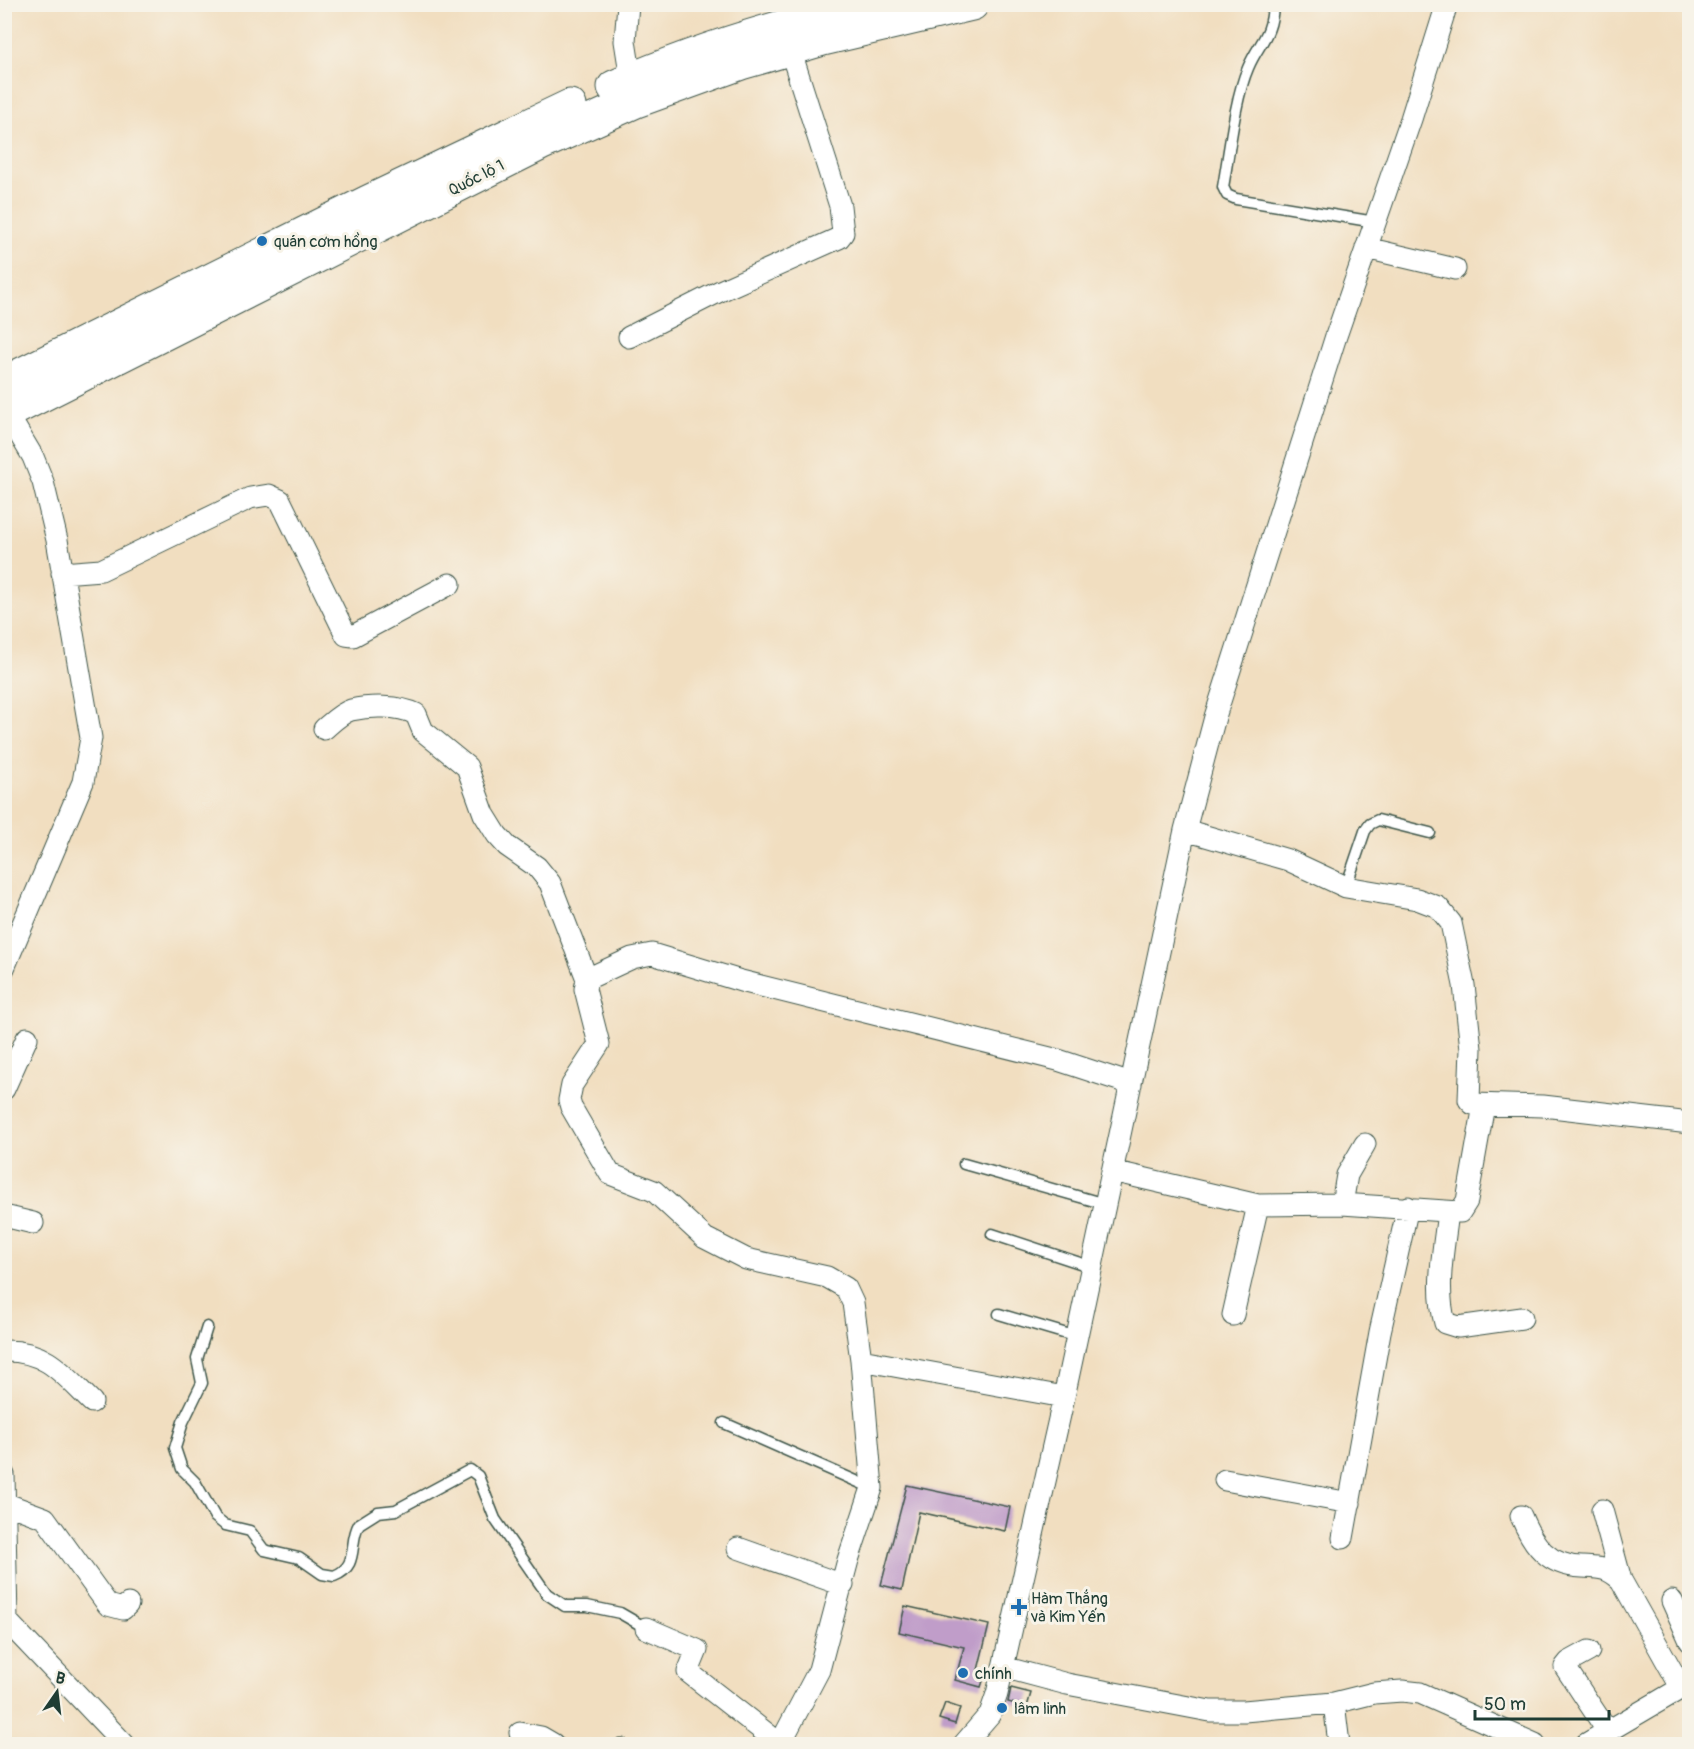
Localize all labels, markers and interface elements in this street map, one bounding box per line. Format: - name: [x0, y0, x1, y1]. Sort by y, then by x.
- street label: Quốc lộ 1: [445, 155, 508, 201]
- place label: quán cơm hồng: [274, 232, 377, 252]
- marker: quán cơm hồng: [255, 234, 269, 248]
- place label: Hàm Thắng và Kim Yến: [1030, 1589, 1108, 1627]
- marker: Hàm Thắng và Kim Yến: [1012, 1600, 1026, 1614]
- north arrow: [27, 1662, 87, 1722]
- place label: chính: [975, 1664, 1012, 1684]
- marker: chính: [956, 1666, 970, 1680]
- text: B: [54, 1668, 67, 1689]
- scale bar: [1475, 1683, 1608, 1721]
- text: 50 m: [1484, 1693, 1526, 1716]
- place label: lâm linh: [1014, 1699, 1066, 1719]
- marker: lâm linh: [995, 1701, 1009, 1715]

